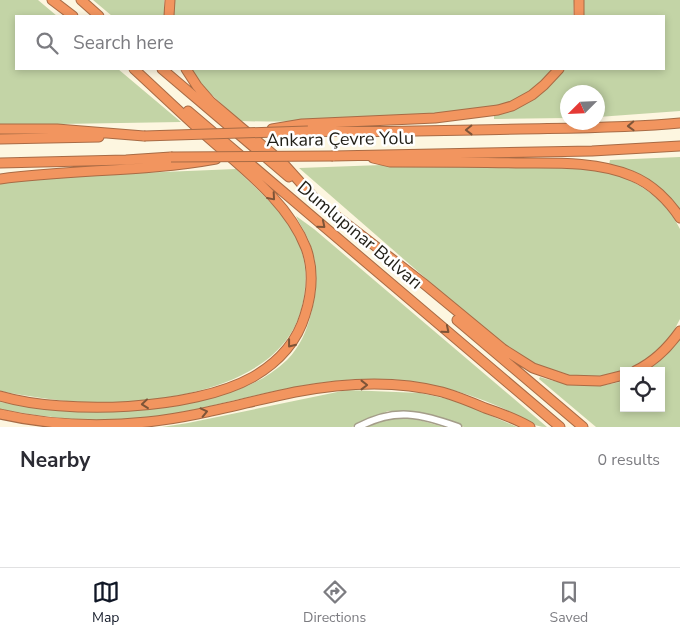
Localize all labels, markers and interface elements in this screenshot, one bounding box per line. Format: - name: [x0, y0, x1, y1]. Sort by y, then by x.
- search box: [15, 15, 665, 70]
- icon: search: [33, 29, 61, 57]
- text: Search here: [73, 30, 174, 56]
- north arrow: [560, 85, 605, 130]
- one-way arrow: [627, 121, 635, 131]
- one-way arrow: [465, 125, 472, 135]
- street label: Ankara Çevre Yolu: [266, 126, 414, 152]
- street label: Dumlupınar Bulvarı: [292, 176, 428, 294]
- one-way arrow: [266, 192, 275, 201]
- one-way arrow: [316, 219, 325, 227]
- one-way arrow: [440, 324, 449, 332]
- one-way arrow: [288, 338, 296, 347]
- map controls: [620, 367, 665, 412]
- button: locate: [620, 367, 665, 412]
- one-way arrow: [361, 380, 369, 390]
- one-way arrow: [141, 398, 149, 409]
- one-way arrow: [200, 407, 209, 418]
- text: Nearby: [20, 446, 90, 474]
- text: 0 results: [598, 449, 660, 471]
- tab: Map: [92, 578, 120, 627]
- tab: Directions: [303, 578, 366, 627]
- tab: Saved: [550, 578, 588, 627]

